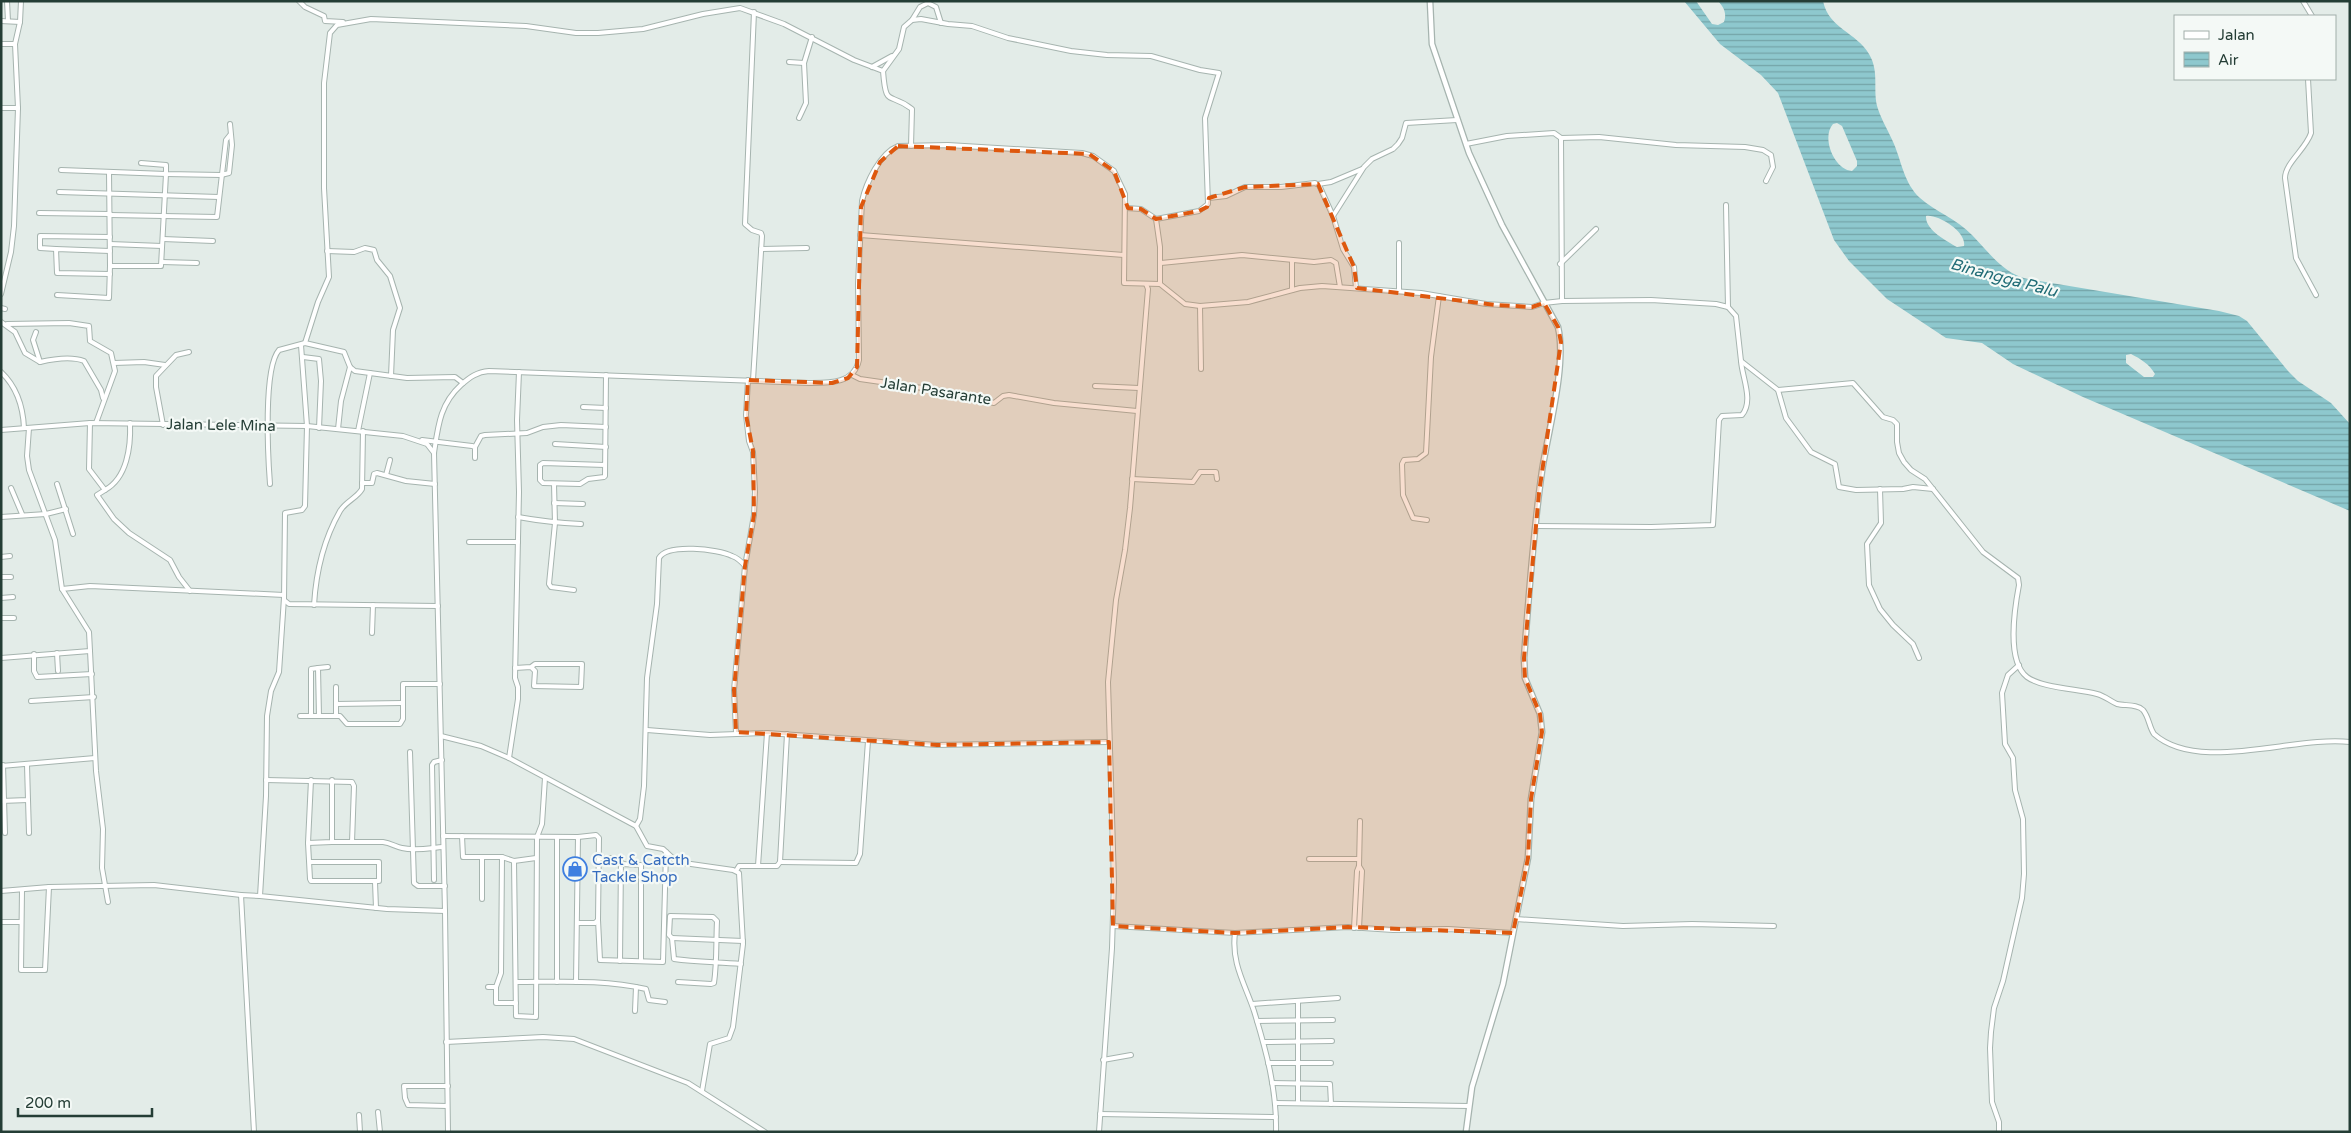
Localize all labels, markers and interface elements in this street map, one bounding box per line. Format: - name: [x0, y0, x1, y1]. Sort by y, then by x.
- legend: [2174, 15, 2336, 80]
- text: Jalan: [2218, 26, 2255, 44]
- text: Air: [2218, 51, 2239, 69]
- water label: Binangga Palu: [1948, 254, 2061, 302]
- street label: Jalan Pasarante: [879, 373, 993, 409]
- street label: Jalan Lele Mina: [166, 415, 276, 435]
- place label: Cast & Catcth Tackle Shop: [592, 851, 690, 886]
- shop icon: Cast & Catcth Tackle Shop: [562, 856, 588, 882]
- scale bar: [18, 1086, 151, 1118]
- text: 200 m: [25, 1094, 71, 1112]

